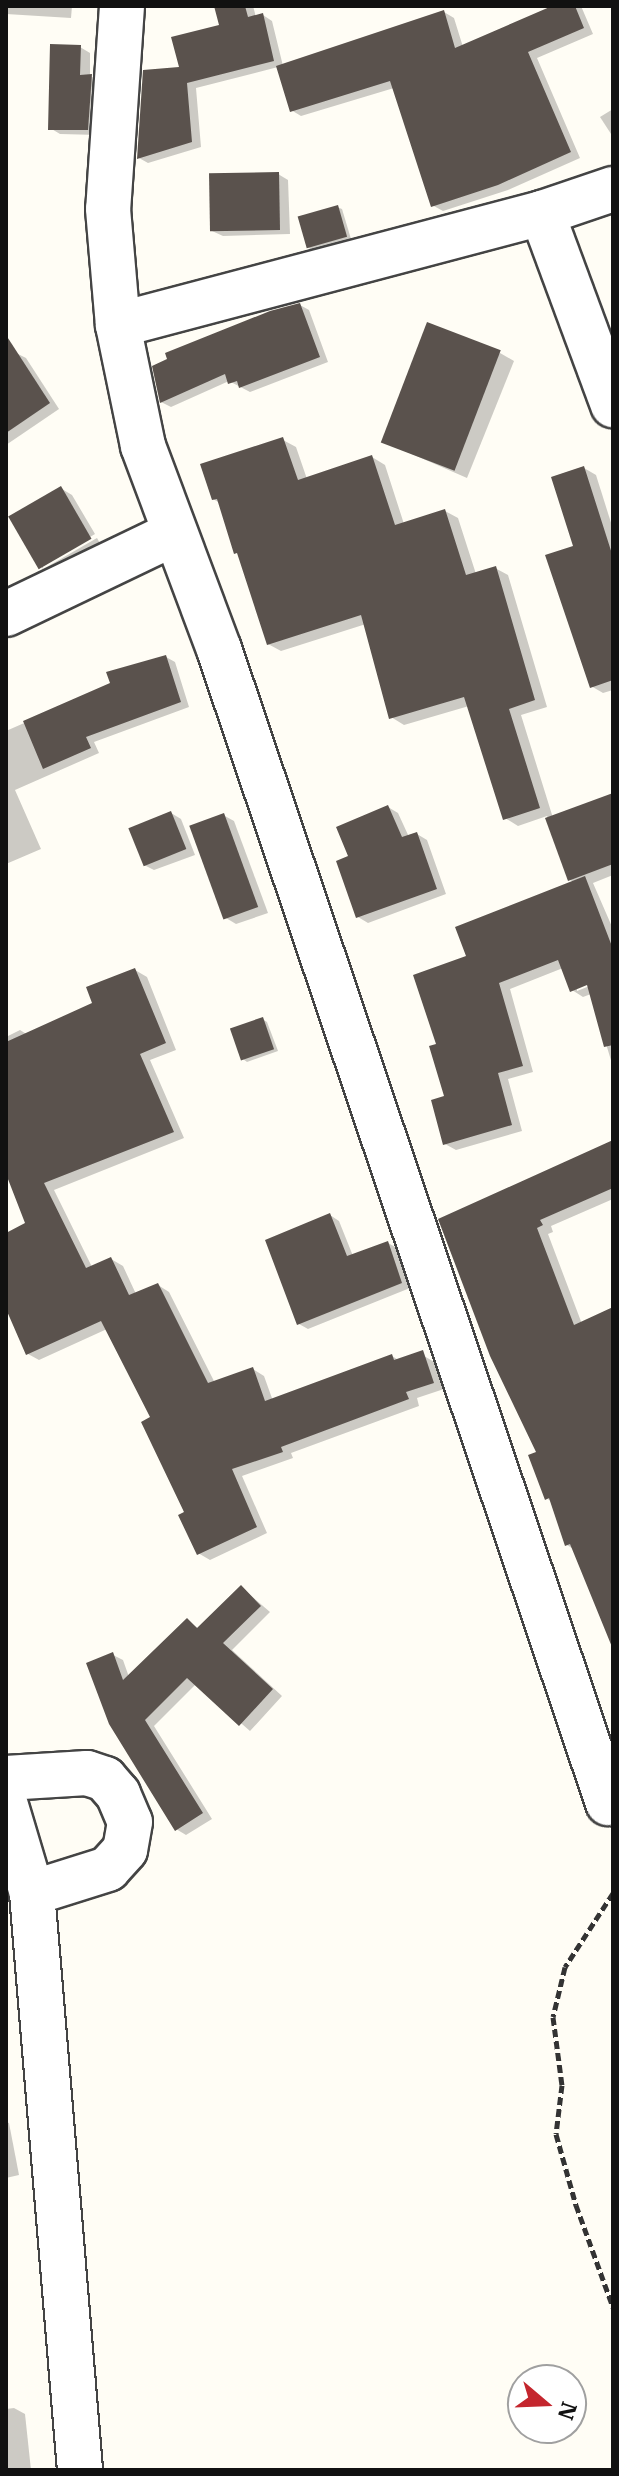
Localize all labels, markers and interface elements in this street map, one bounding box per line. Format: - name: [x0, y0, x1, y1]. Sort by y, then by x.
- north arrow: [507, 2364, 587, 2444]
- text: N: [552, 2398, 585, 2424]

